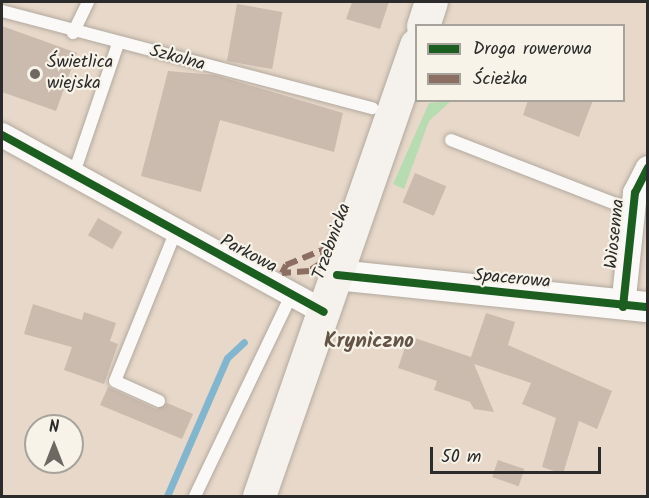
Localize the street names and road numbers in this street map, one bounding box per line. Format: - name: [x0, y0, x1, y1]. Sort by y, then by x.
- street label: Szkolna: [147, 41, 207, 77]
- street label: Wiosenna: [602, 198, 630, 270]
- street label: Trzebnicka: [309, 201, 357, 283]
- street label: Parkowa: [216, 231, 280, 279]
- street label: Spacerowa: [473, 266, 551, 294]

